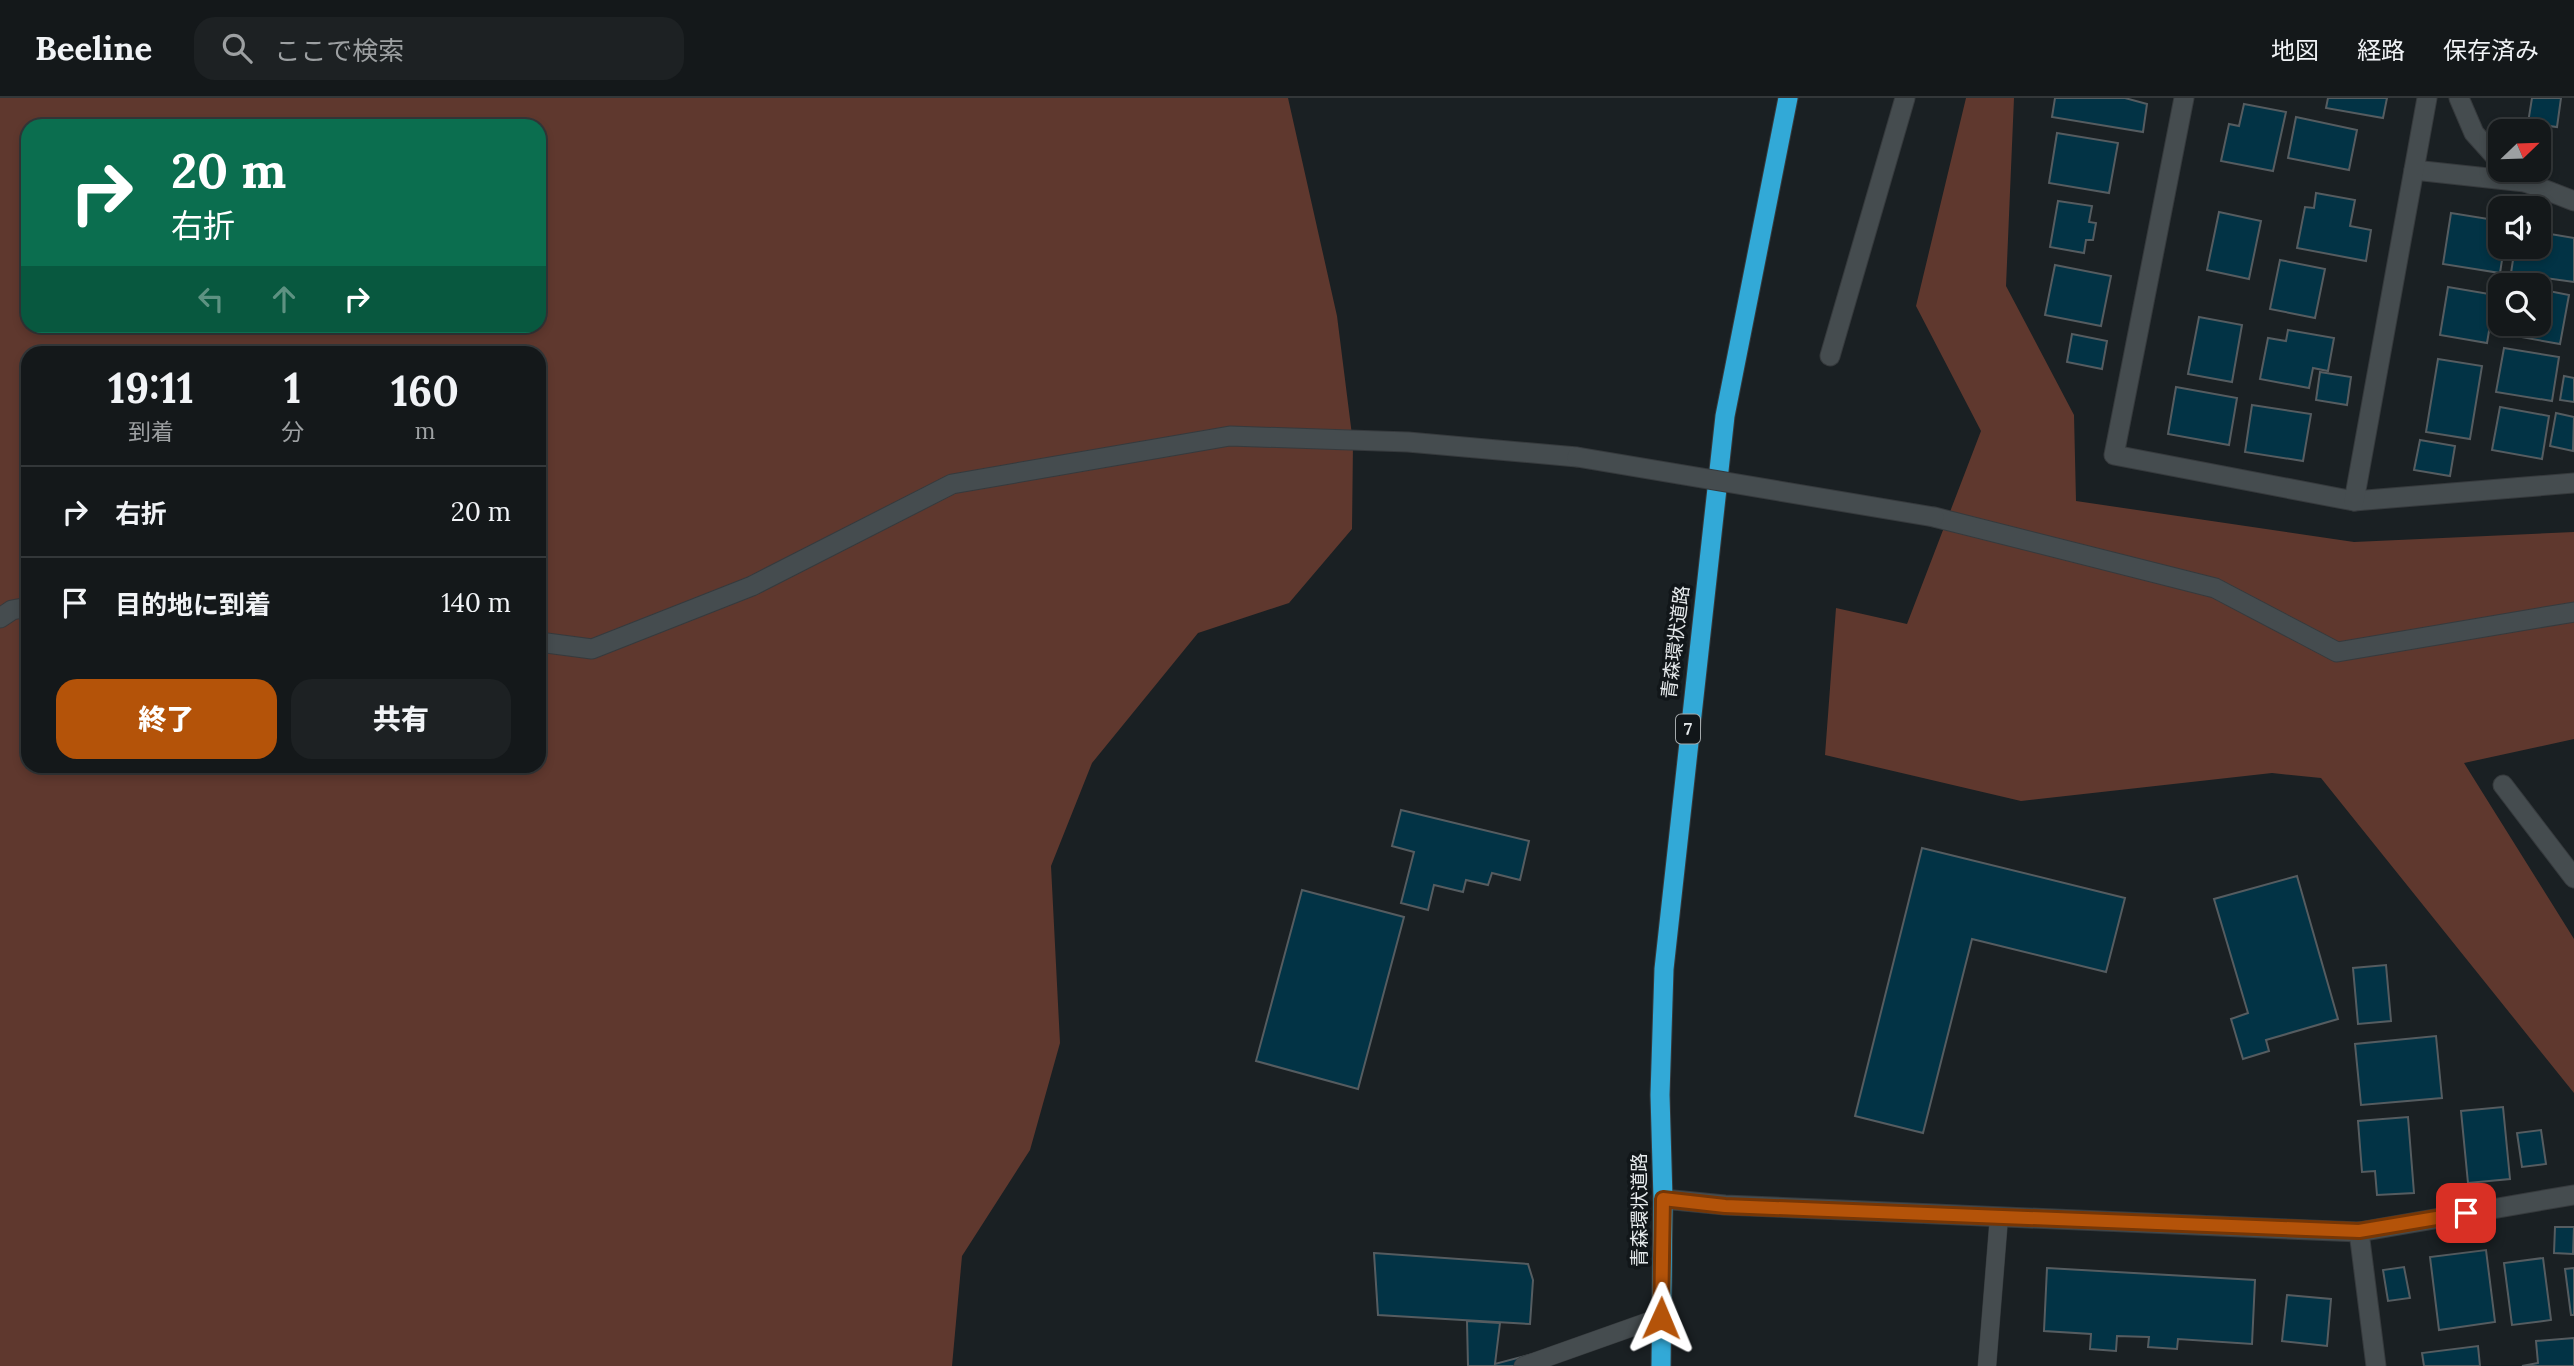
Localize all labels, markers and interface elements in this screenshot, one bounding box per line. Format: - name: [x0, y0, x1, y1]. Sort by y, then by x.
- search box: [194, 17, 684, 80]
- text: Beeline: [35, 27, 152, 69]
- icon: search: [218, 29, 256, 67]
- text: ここで検索: [274, 34, 404, 67]
- text: 地図: [2271, 35, 2319, 66]
- text: 経路: [2357, 35, 2405, 66]
- text: 保存済み: [2443, 35, 2539, 66]
- north arrow: [2488, 119, 2552, 182]
- map controls: [2488, 119, 2551, 336]
- text: 20 m: [171, 139, 286, 201]
- icon: right: [56, 147, 147, 238]
- button: sound: [2488, 196, 2551, 259]
- text: 右折: [171, 205, 235, 246]
- button: search: [2488, 273, 2551, 336]
- icon: left: [192, 280, 230, 318]
- icon: ahead: [265, 280, 303, 318]
- icon: right: [338, 280, 376, 318]
- text: 19:11: [108, 361, 194, 415]
- text: 1: [284, 361, 301, 415]
- text: 160: [391, 364, 459, 418]
- text: m: [415, 416, 435, 445]
- text: 到着: [128, 417, 174, 446]
- text: 分: [281, 417, 304, 446]
- icon: right: [56, 493, 94, 531]
- text: 20 m: [451, 495, 511, 528]
- text: 右折: [115, 497, 167, 530]
- icon: arrive: [56, 584, 94, 622]
- street label: 青森環状道路: [1656, 584, 1694, 700]
- text: 140 m: [441, 586, 511, 619]
- text: 目的地に到着: [115, 588, 271, 621]
- button: 終了: [56, 679, 277, 759]
- button: 共有: [291, 679, 511, 759]
- road number: 7: [1676, 714, 1700, 744]
- street label: 青森環状道路: [1627, 1153, 1651, 1267]
- pin: [2436, 1183, 2496, 1243]
- icon: arrive: [2447, 1194, 2485, 1232]
- position arrow: [1624, 1281, 1698, 1355]

